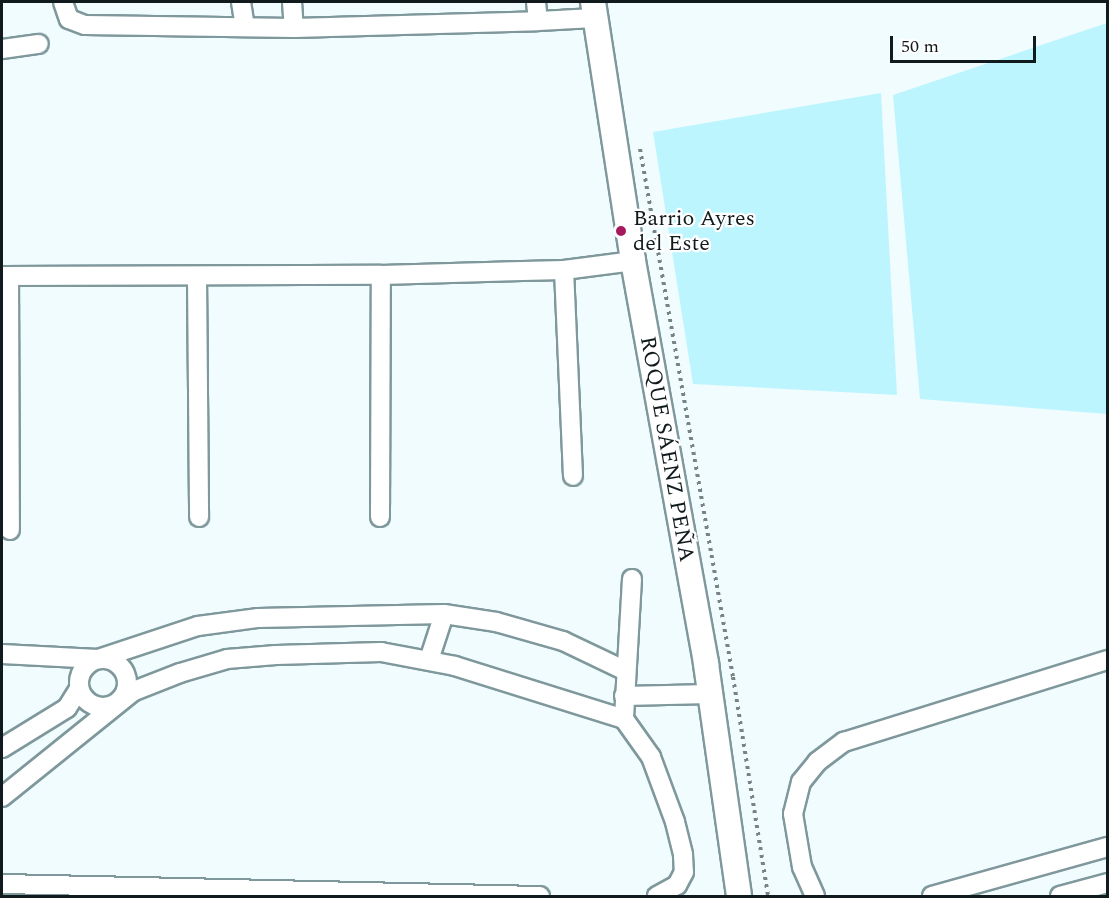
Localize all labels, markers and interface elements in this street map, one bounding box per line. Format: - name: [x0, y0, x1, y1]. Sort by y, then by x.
- scale bar: [893, 24, 1038, 62]
- text: 50 m: [901, 33, 939, 60]
- place label: Barrio Ayres del Este: [633, 205, 755, 256]
- marker: Barrio Ayres del Este: [614, 224, 628, 238]
- street label: ROQUE SÁENZ PEÑA: [634, 334, 700, 564]

